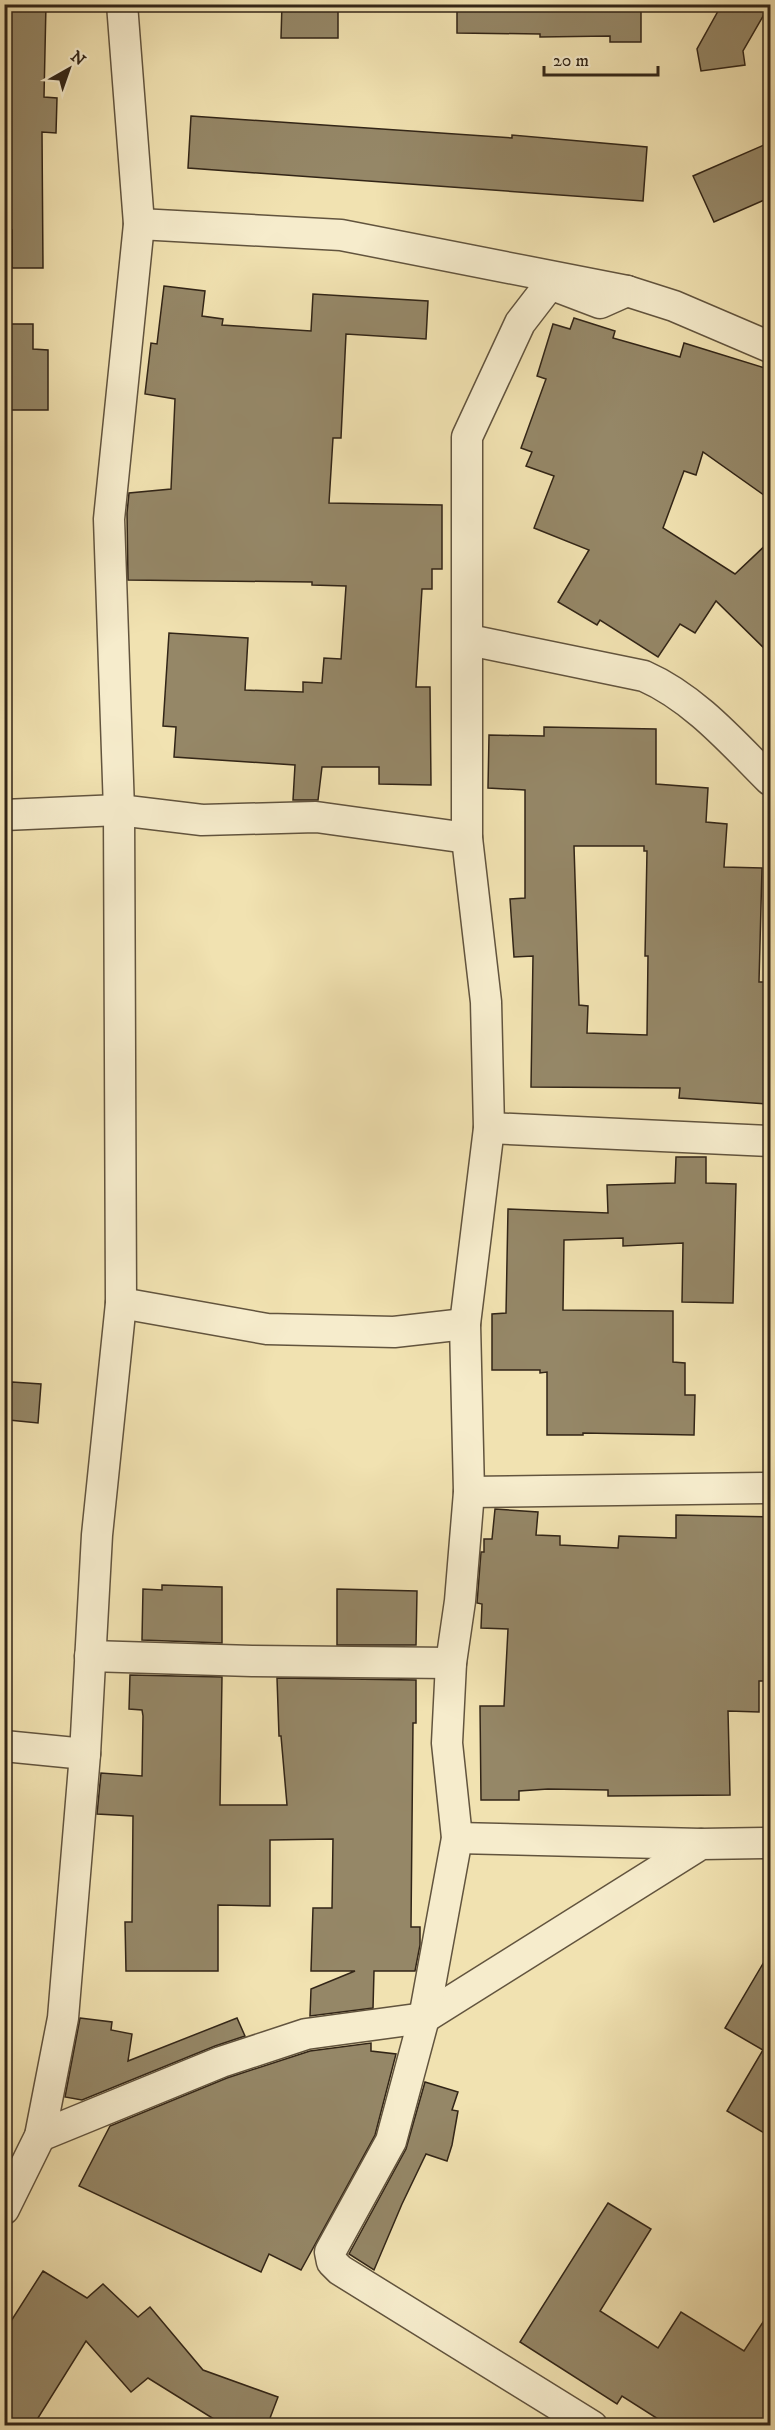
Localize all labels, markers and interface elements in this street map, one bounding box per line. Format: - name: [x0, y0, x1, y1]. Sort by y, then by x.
- north arrow: [39, 39, 99, 99]
- scale bar: [544, 39, 658, 77]
- text: N: [67, 46, 89, 70]
- text: 20 m: [553, 50, 589, 72]

